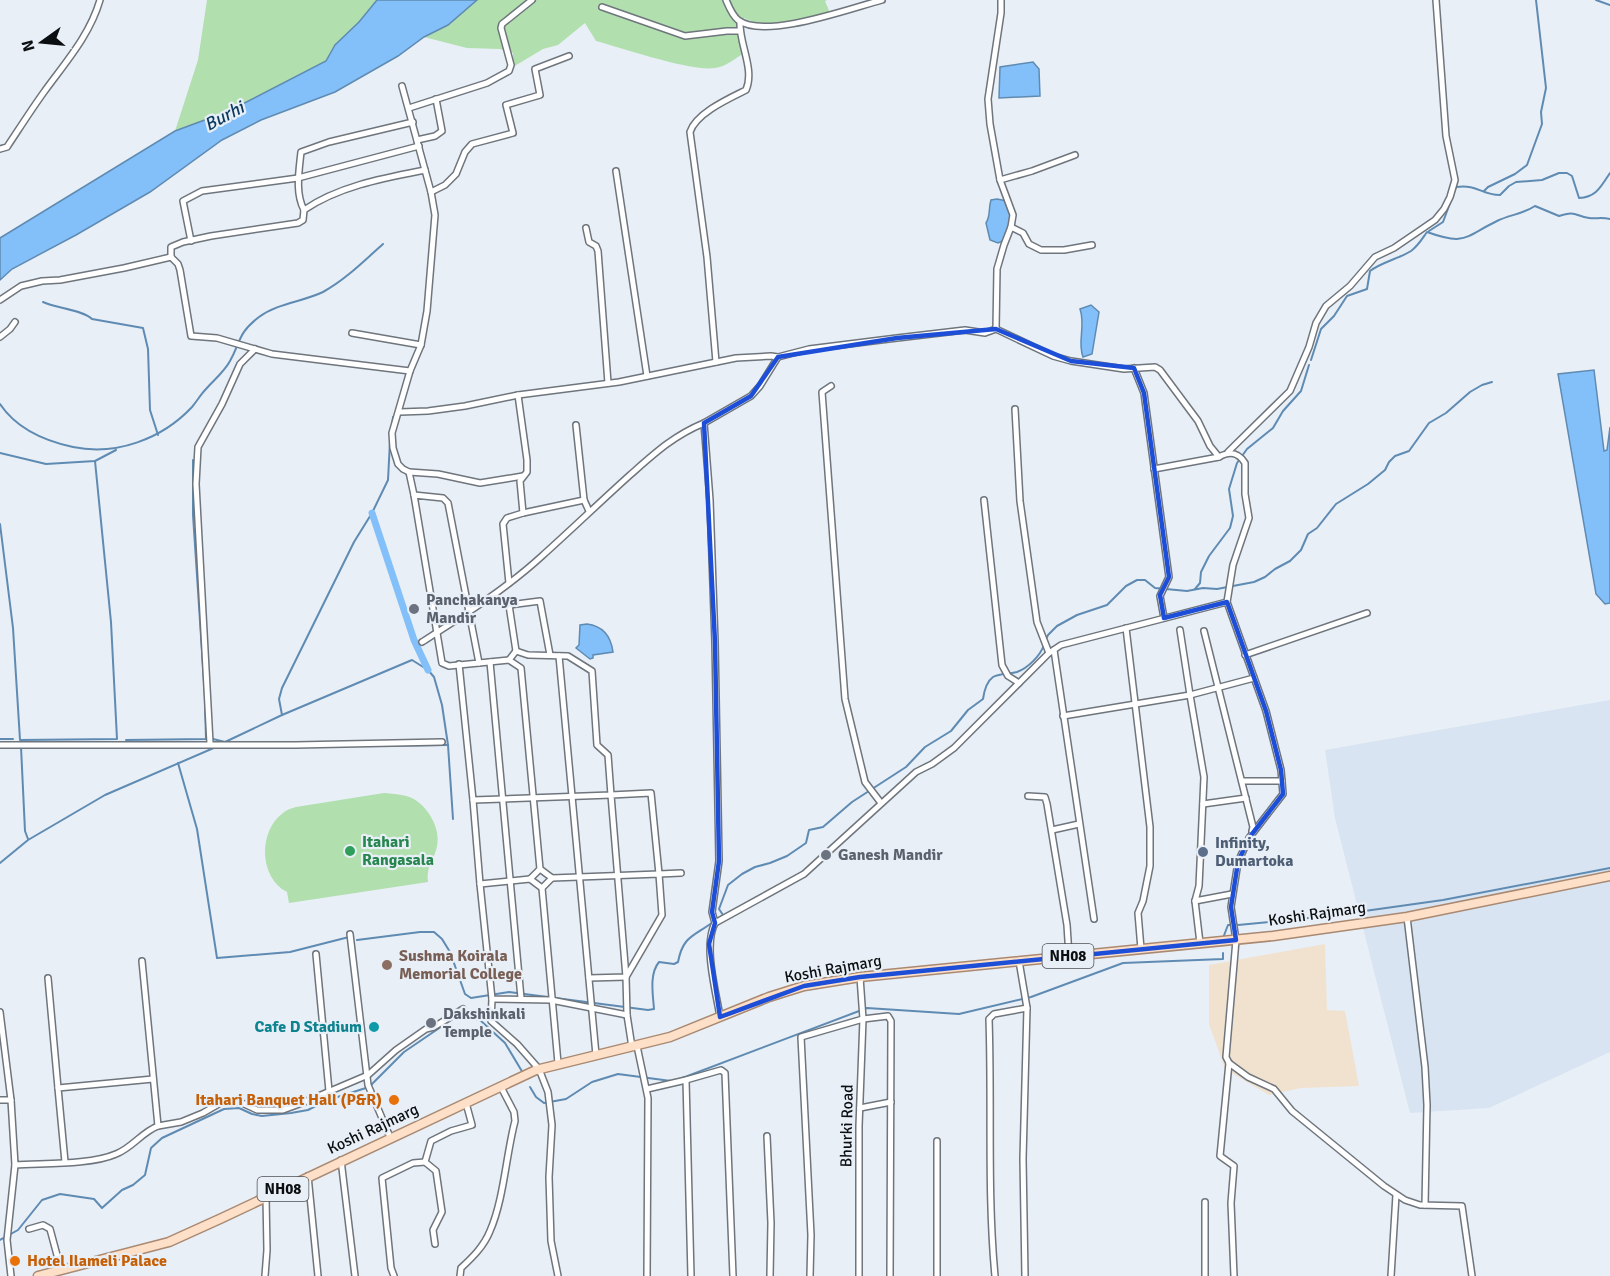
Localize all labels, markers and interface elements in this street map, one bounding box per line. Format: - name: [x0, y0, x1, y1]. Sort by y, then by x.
- north arrow: [12, 12, 72, 72]
- text: N: [17, 38, 40, 54]
- water label: Burhi: [200, 95, 250, 136]
- place label: Panchakanya Mandir: [426, 590, 518, 628]
- marker: Panchakanya Mandir: [407, 602, 421, 616]
- place label: Itahari Rangasala: [362, 832, 434, 870]
- place label: Infinity, Dumartoka: [1215, 833, 1293, 871]
- marker: Itahari Rangasala: [343, 844, 357, 858]
- place label: Ganesh Mandir: [838, 845, 943, 865]
- marker: Infinity, Dumartoka: [1196, 845, 1210, 859]
- marker: Ganesh Mandir: [819, 848, 833, 862]
- street label: Koshi Rajmarg: [1267, 897, 1367, 931]
- road number: NH08: [1042, 944, 1094, 968]
- place label: Sushma Koirala Memorial College: [399, 946, 522, 984]
- street label: Koshi Rajmarg: [783, 951, 883, 987]
- marker: Sushma Koirala Memorial College: [380, 958, 394, 972]
- place label: Dakshinkali Temple: [443, 1004, 526, 1042]
- marker: Dakshinkali Temple: [424, 1016, 438, 1030]
- place label: Cafe D Stadium: [255, 1017, 362, 1037]
- marker: Cafe D Stadium: [367, 1020, 381, 1034]
- street label: Bhurki Road: [836, 1084, 858, 1168]
- place label: Itahari Banquet Hall (P&R): [195, 1090, 382, 1110]
- marker: Itahari Banquet Hall (P&R): [387, 1093, 401, 1107]
- street label: Koshi Rajmarg: [324, 1099, 422, 1159]
- road number: NH08: [258, 1177, 308, 1201]
- place label: Hotel Ilameli Palace: [27, 1251, 167, 1271]
- marker: Hotel Ilameli Palace: [8, 1254, 22, 1268]

